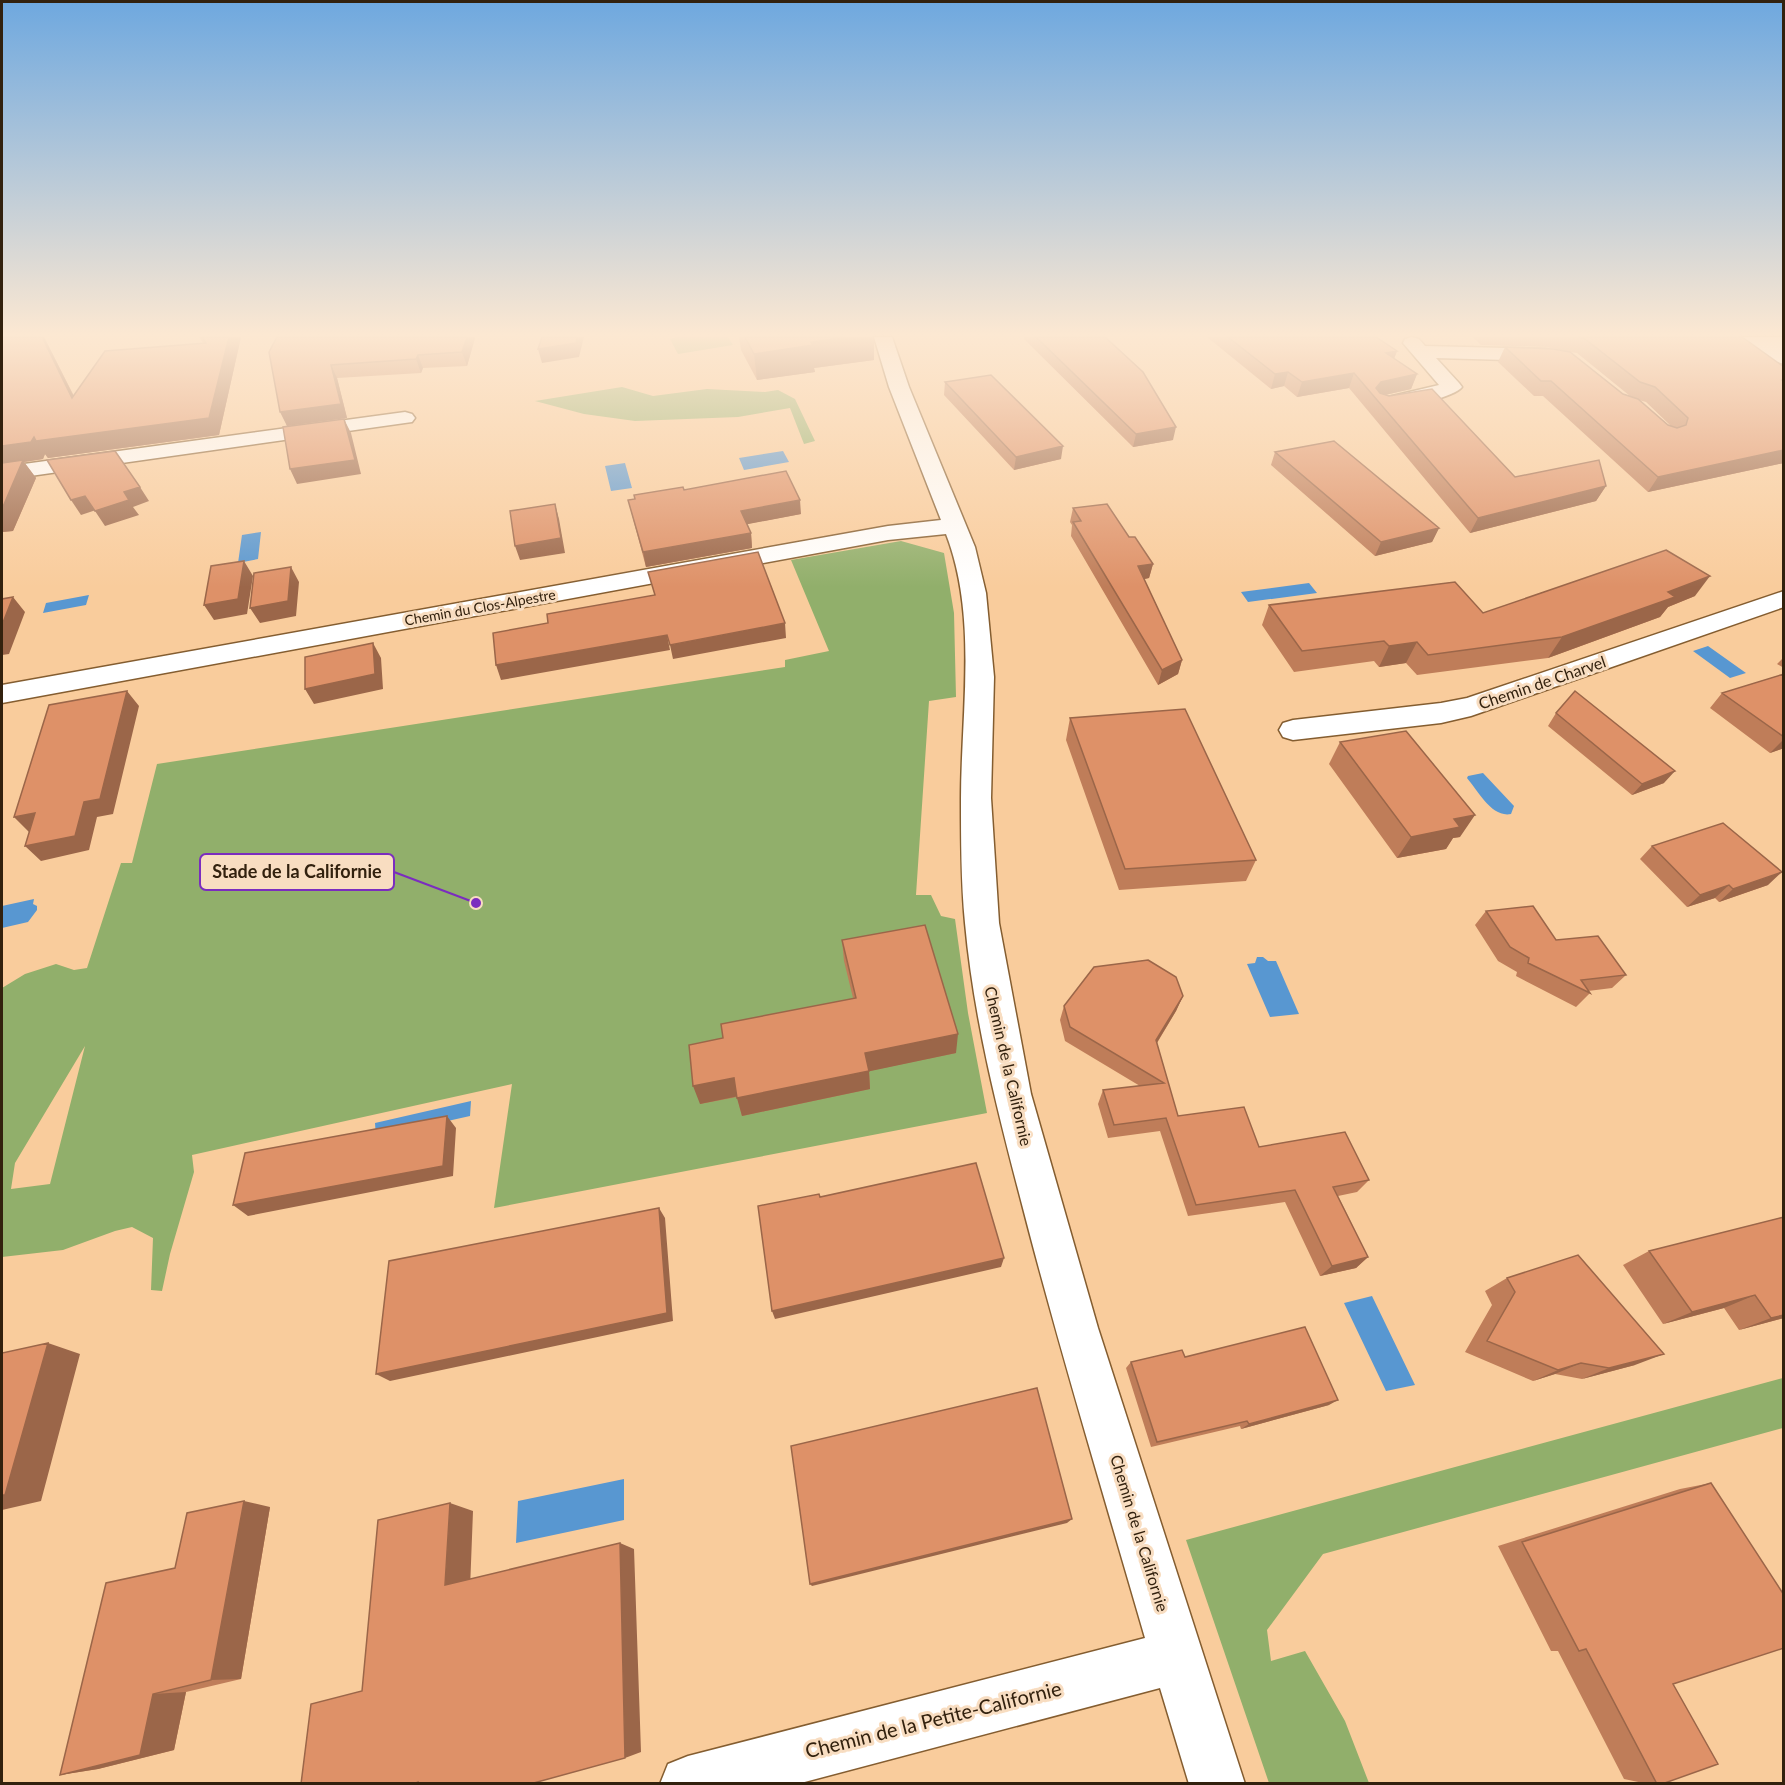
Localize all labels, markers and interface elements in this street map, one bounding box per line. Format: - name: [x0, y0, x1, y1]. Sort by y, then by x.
- street label: Chemin du Clos-Alpestre: [403, 585, 557, 629]
- street label: Chemin de Charvel: [1476, 651, 1608, 713]
- callout: Stade de la Californie: [200, 854, 394, 890]
- text: Stade de la Californie: [212, 860, 382, 882]
- street label: Chemin de la Californie: [981, 984, 1037, 1148]
- street label: Chemin de la Californie: [1107, 1452, 1173, 1614]
- street label: Chemin de la Petite-Californie: [802, 1676, 1064, 1762]

